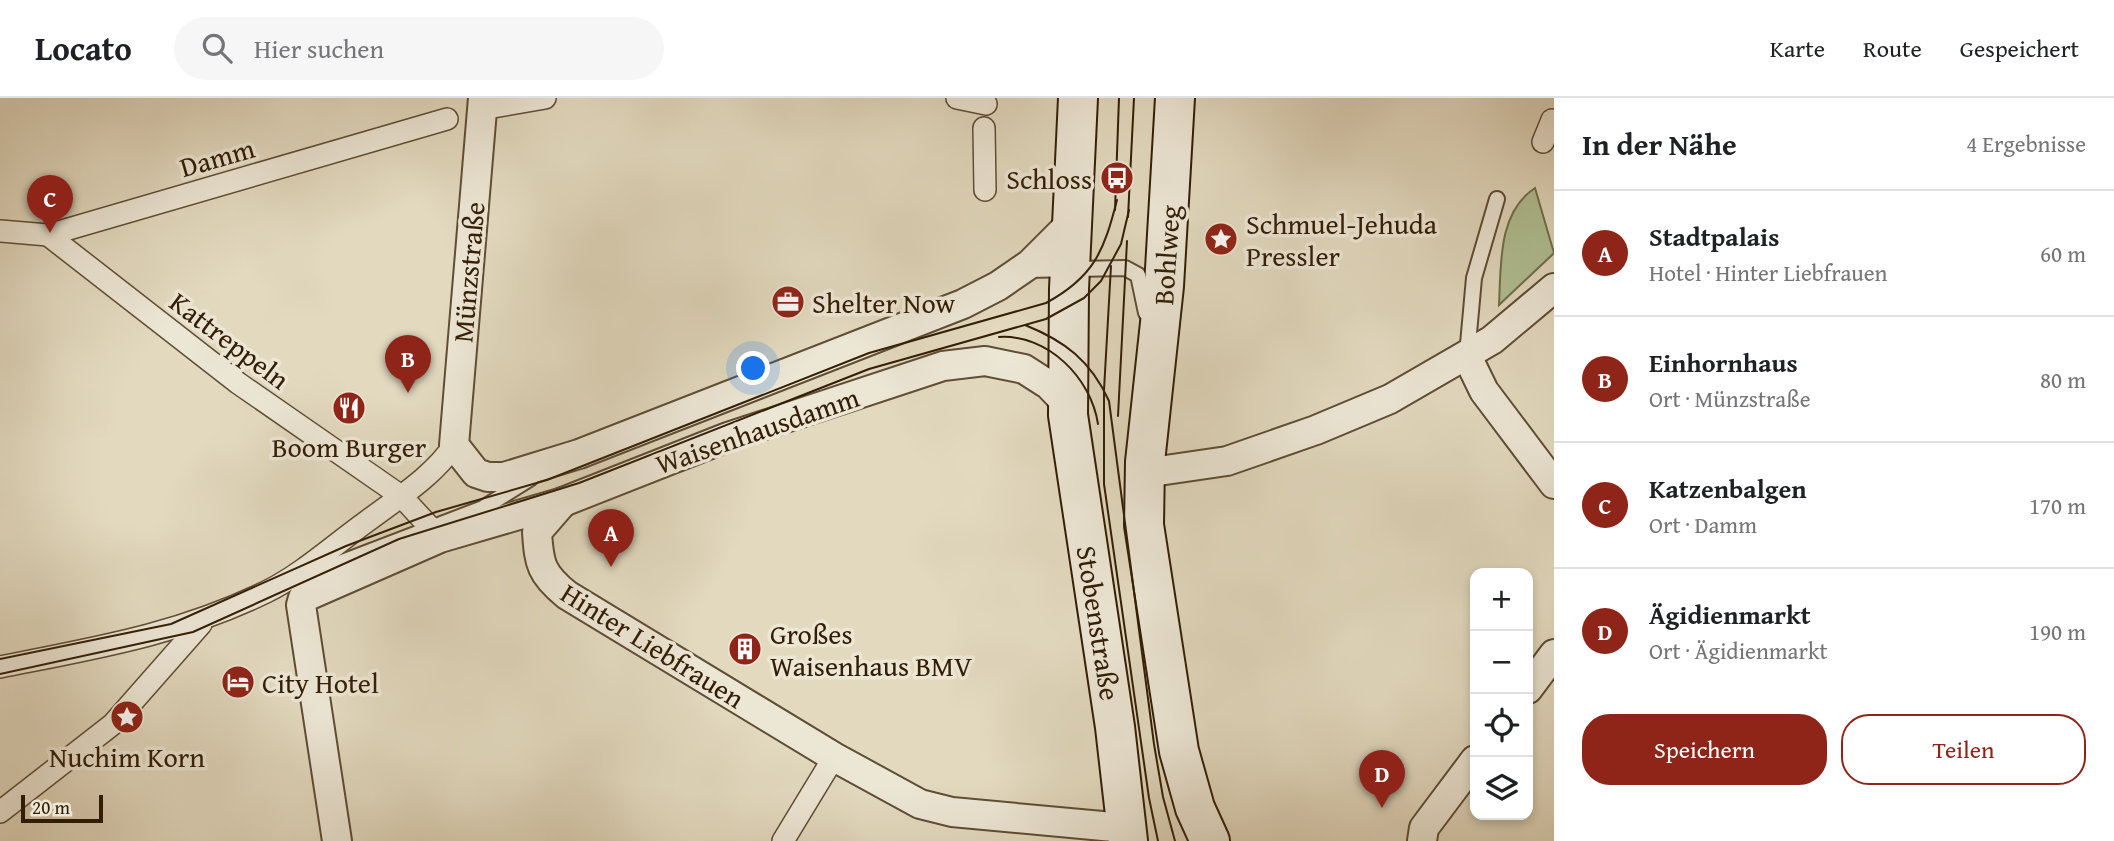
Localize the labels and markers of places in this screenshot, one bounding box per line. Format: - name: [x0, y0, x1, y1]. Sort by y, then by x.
- place label: Schloss: [1006, 158, 1092, 199]
- bus stop icon: Schloss: [1098, 159, 1136, 197]
- pin: C: [27, 175, 73, 233]
- place label: Schmuel-Jehuda Pressler: [1246, 203, 1438, 276]
- place icon: Schmuel-Jehuda Pressler: [1202, 220, 1240, 258]
- place label: Shelter Now: [812, 282, 955, 323]
- office icon: Shelter Now: [769, 283, 807, 321]
- pin: B: [385, 335, 431, 393]
- restaurant icon: Boom Burger: [330, 389, 368, 427]
- place label: Boom Burger: [272, 426, 427, 467]
- pin: A: [588, 509, 634, 567]
- place label: Großes Waisenhaus BMV: [770, 613, 972, 686]
- building icon: Großes Waisenhaus BMV: [726, 630, 764, 668]
- place label: City Hotel: [262, 662, 379, 703]
- hotel icon: City Hotel: [219, 663, 257, 701]
- place icon: Nuchim Korn: [108, 698, 146, 736]
- place label: Nuchim Korn: [49, 736, 205, 777]
- pin: D: [1359, 750, 1405, 808]

